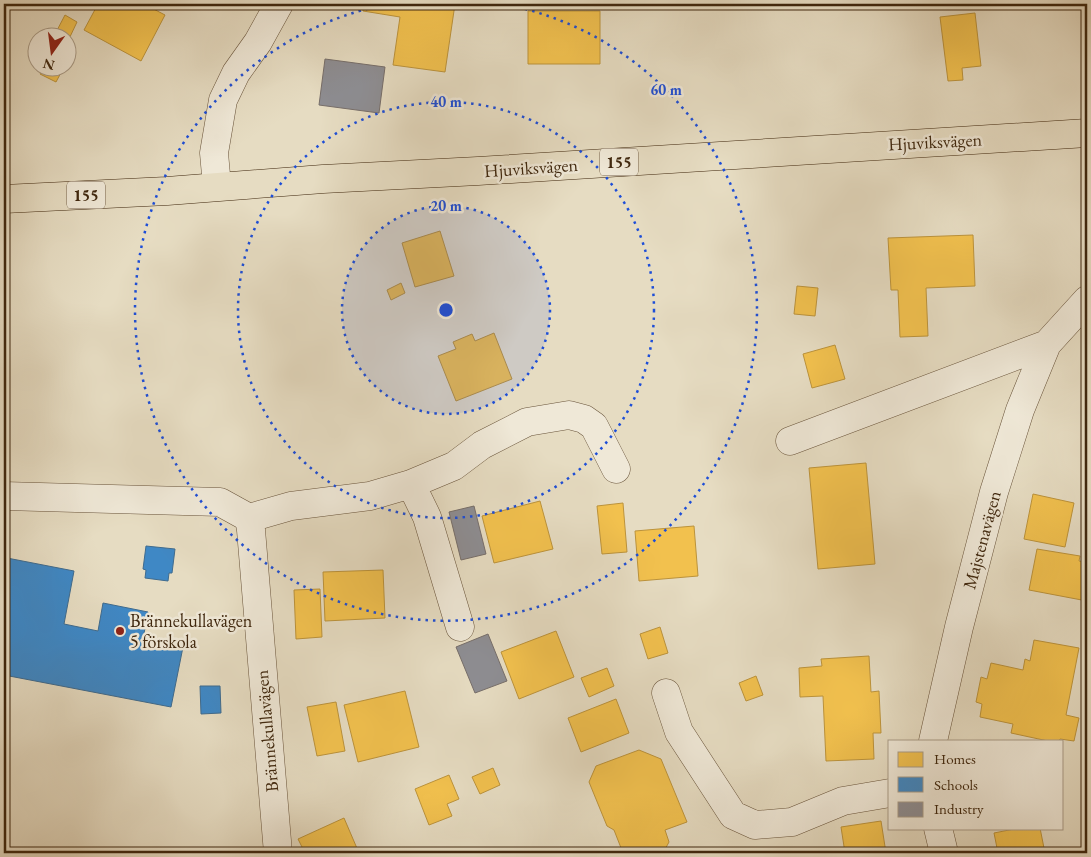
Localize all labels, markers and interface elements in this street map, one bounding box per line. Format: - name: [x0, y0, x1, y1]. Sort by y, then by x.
- north arrow: [28, 28, 78, 78]
- text: N: [41, 54, 57, 75]
- text: 60 m: [650, 80, 682, 99]
- text: 40 m: [430, 92, 462, 111]
- street label: Hjuviksvägen: [888, 128, 983, 155]
- road number: 155: [600, 148, 638, 176]
- street label: Hjuviksvägen: [483, 153, 579, 182]
- road number: 155: [67, 182, 105, 208]
- text: 20 m: [430, 196, 462, 215]
- centre of rings: [437, 301, 455, 319]
- street label: Majstenavägen: [957, 488, 1006, 592]
- place label: Brännekullavägen 5 förskola: [130, 609, 253, 653]
- marker: Brännekullavägen 5 förskola: [114, 625, 126, 637]
- street label: Brännekullavägen: [250, 669, 283, 793]
- legend: [888, 740, 1064, 830]
- text: Homes: [934, 749, 976, 768]
- text: Schools: [934, 775, 978, 794]
- text: Industry: [934, 799, 984, 818]

